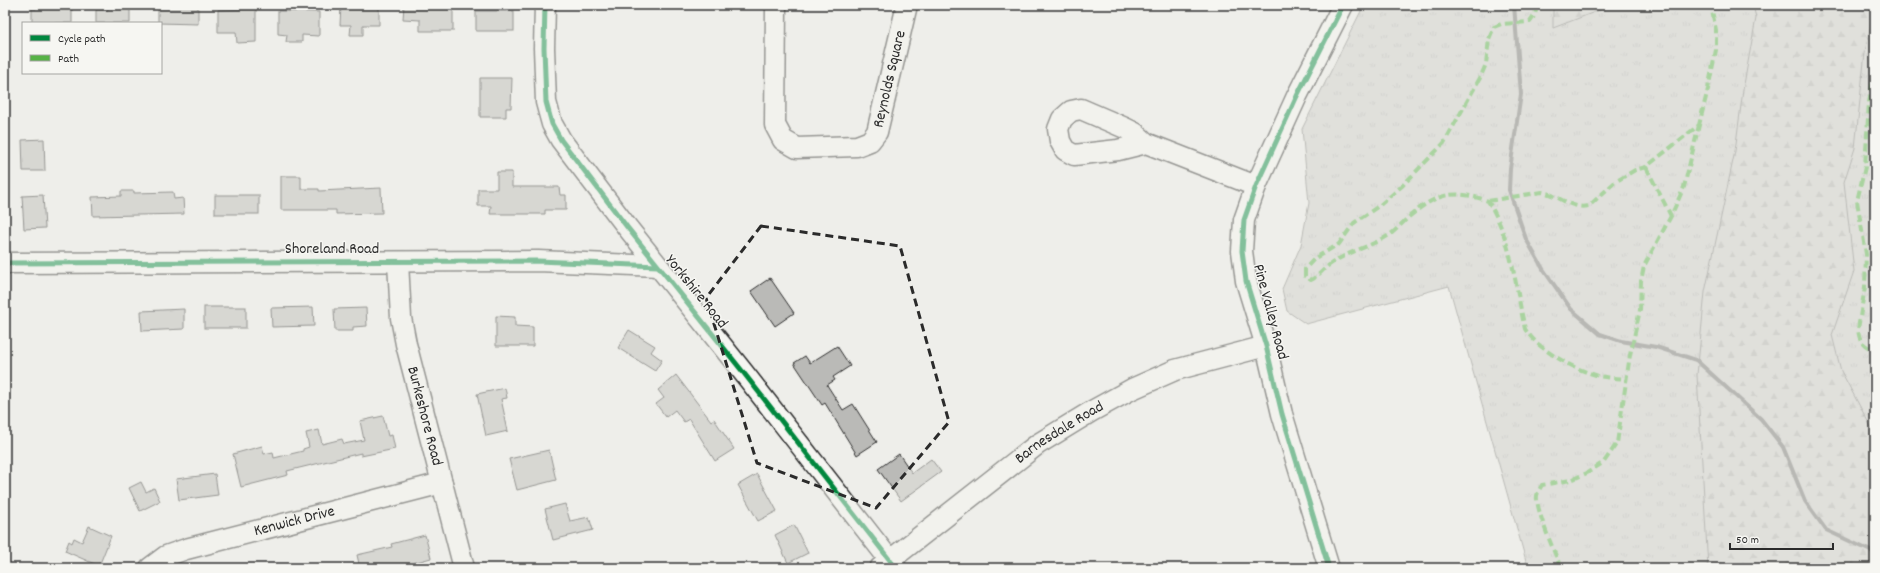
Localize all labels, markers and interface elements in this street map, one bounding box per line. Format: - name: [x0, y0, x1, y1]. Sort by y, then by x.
- legend: [22, 22, 162, 74]
- street label: Reynolds Square: [867, 28, 912, 130]
- text: Cycle path: [58, 31, 106, 48]
- text: Path: [58, 51, 79, 68]
- street label: Shoreland Road: [285, 238, 379, 261]
- street label: Yorkshire Road: [659, 250, 733, 334]
- street label: Pine Valley Road: [1246, 262, 1294, 362]
- street label: Burkeshore Road: [401, 364, 449, 468]
- street label: Barnesdale Road: [1010, 395, 1108, 470]
- street label: Kenwick Drive: [251, 500, 337, 543]
- scale bar: [1730, 525, 1833, 551]
- text: 50 m: [1736, 532, 1759, 549]

